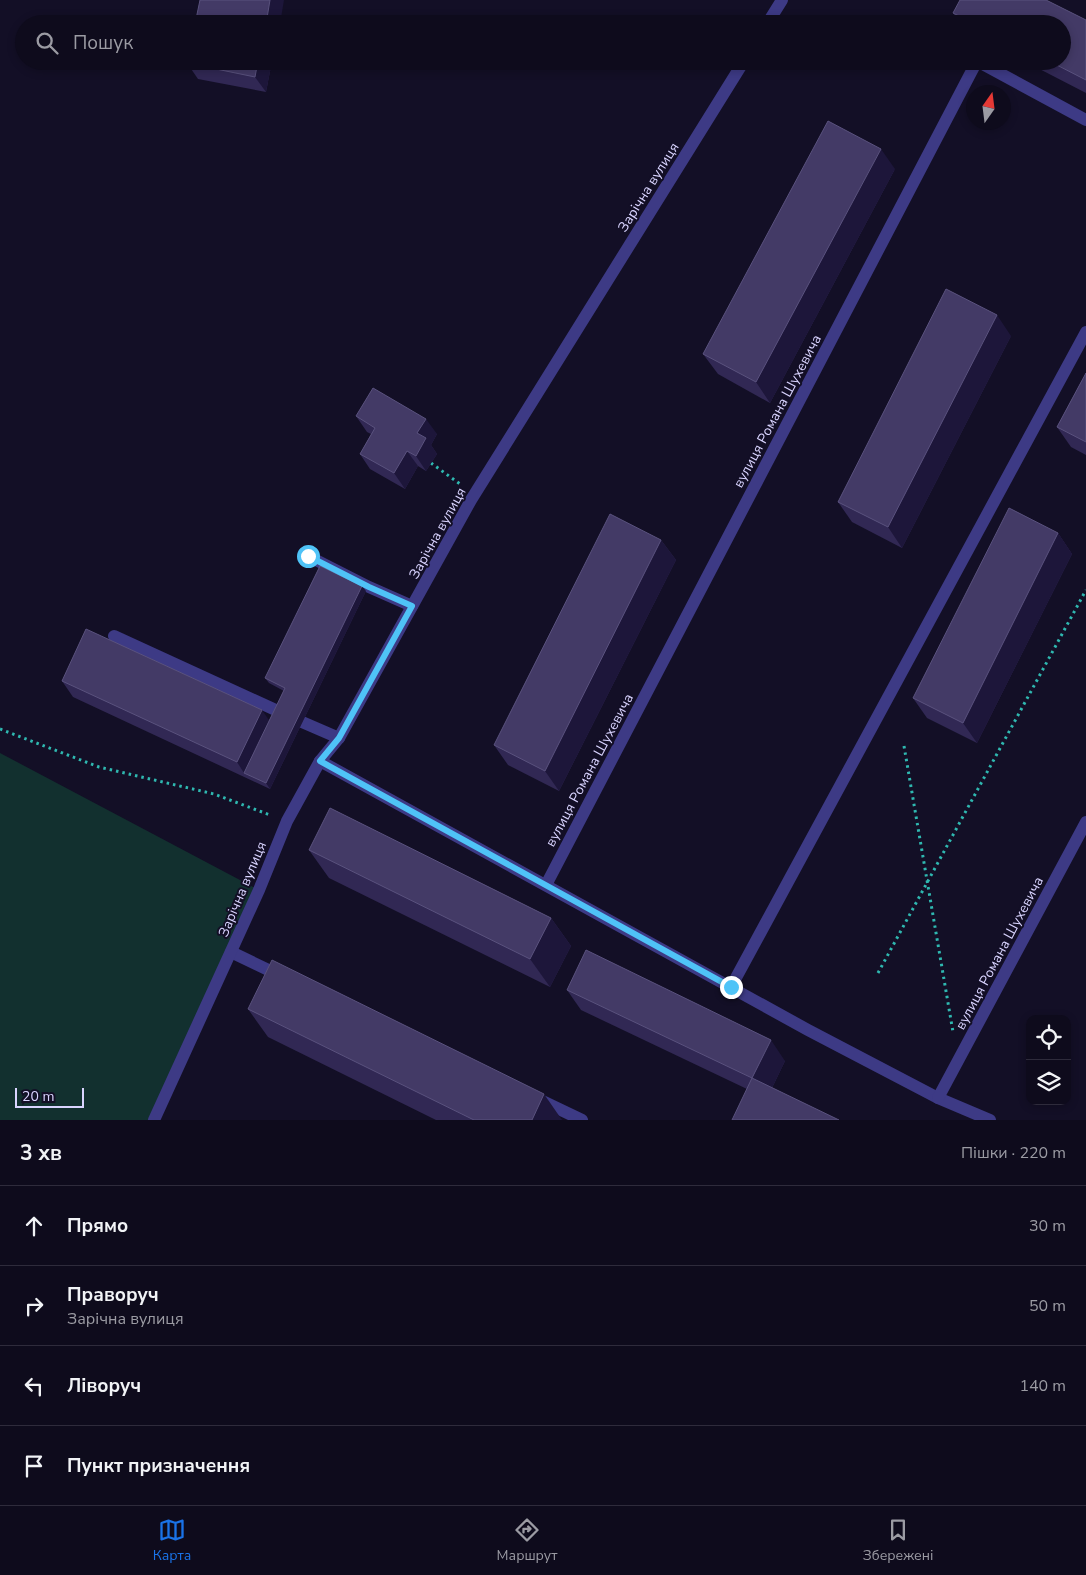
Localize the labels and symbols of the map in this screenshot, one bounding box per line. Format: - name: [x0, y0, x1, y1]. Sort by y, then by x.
- north arrow: [966, 85, 1011, 130]
- street label: Зарічна вулиця: [613, 139, 684, 236]
- street label: вулиця Романа Шухевича: [729, 331, 826, 491]
- street label: Зарічна вулиця: [404, 484, 470, 582]
- route start: [297, 545, 320, 568]
- street label: вулиця Романа Шухевича: [541, 690, 638, 850]
- street label: Зарічна вулиця: [214, 839, 271, 940]
- street label: вулиця Романа Шухевича: [951, 873, 1048, 1033]
- route end: [720, 976, 743, 999]
- scale bar: [15, 1085, 84, 1108]

